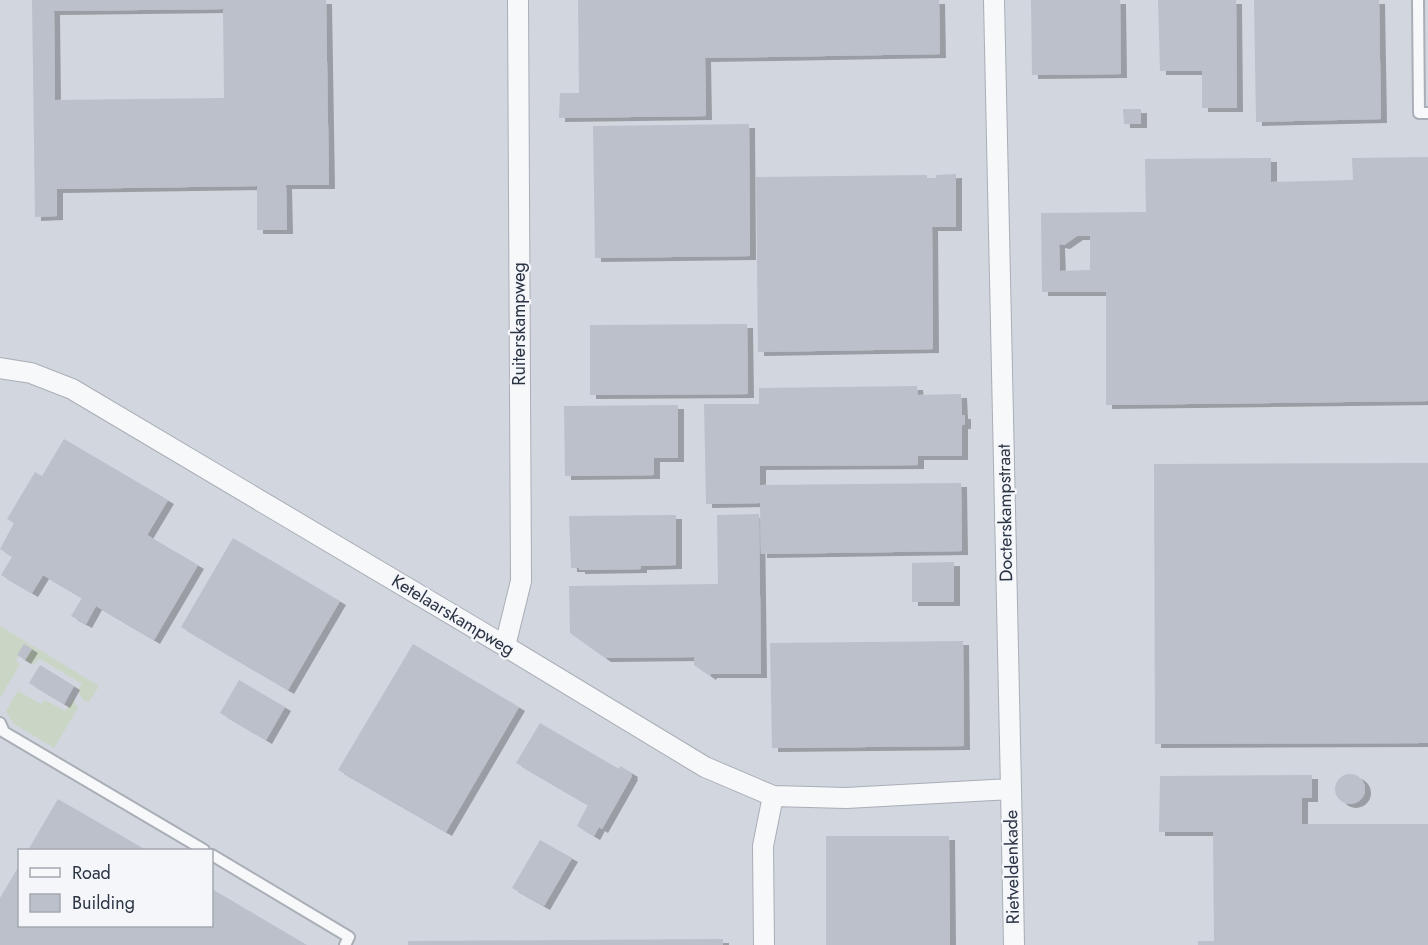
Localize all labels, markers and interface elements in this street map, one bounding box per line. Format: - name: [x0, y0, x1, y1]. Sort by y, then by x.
- street label: Ruiterskampweg: [506, 262, 532, 386]
- street label: Docterskampstraat: [991, 443, 1019, 582]
- street label: Ketelaarskampweg: [387, 568, 519, 662]
- street label: Rietveldenkade: [998, 810, 1026, 924]
- legend: [18, 849, 213, 927]
- text: Road: [72, 860, 111, 886]
- text: Building: [72, 890, 135, 916]

